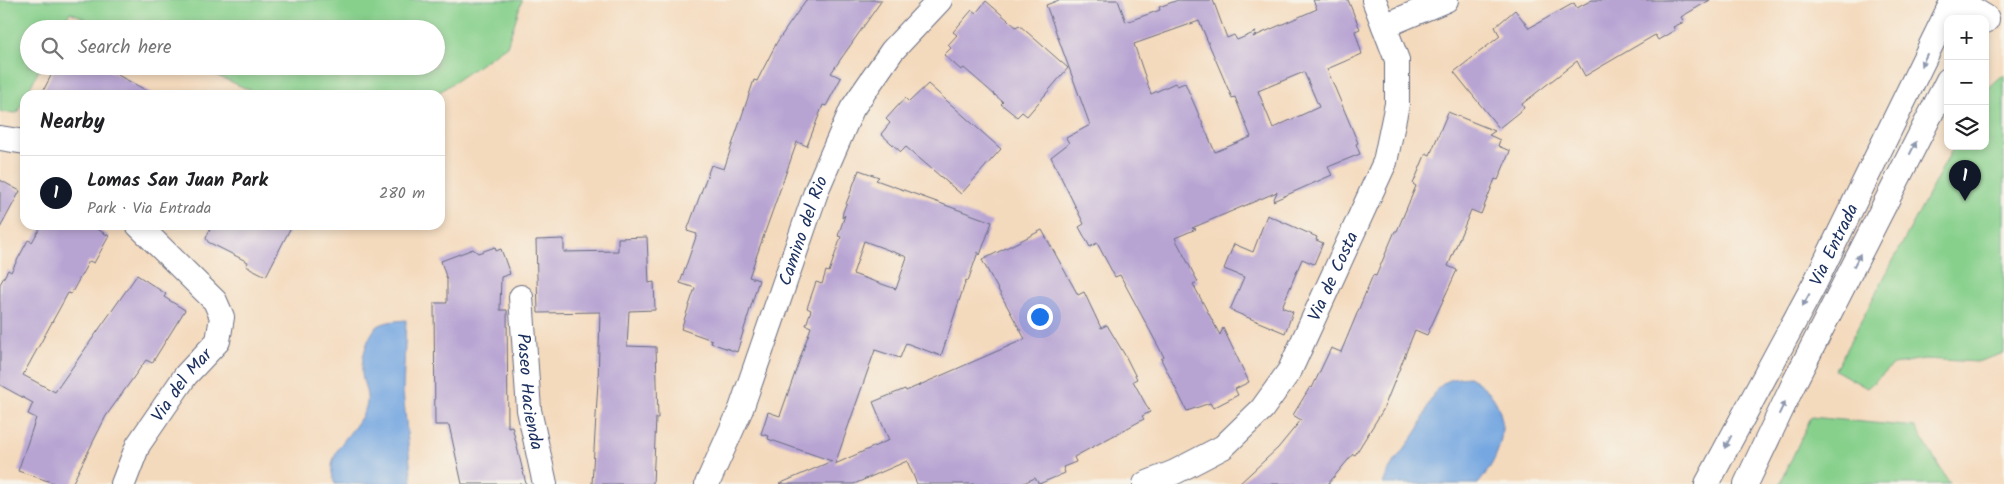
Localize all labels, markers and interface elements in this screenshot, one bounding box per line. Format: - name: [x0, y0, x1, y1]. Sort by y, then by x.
- map controls: [1944, 15, 1989, 150]
- button: +: [1944, 15, 1989, 60]
- search box: [20, 20, 445, 75]
- text: Search here: [78, 33, 172, 63]
- icon: search: [38, 34, 66, 62]
- one-way arrow: [1920, 52, 1928, 67]
- button: −: [1944, 60, 1989, 105]
- button: layers: [1944, 105, 1989, 150]
- text: Nearby: [40, 106, 105, 139]
- one-way arrow: [1909, 141, 1917, 156]
- pin: 1: [1949, 160, 1981, 201]
- text: Lomas San Juan Park: [87, 166, 268, 196]
- street label: Camino del Rio: [772, 172, 837, 290]
- text: 1: [54, 181, 58, 206]
- text: 280 m: [379, 181, 425, 206]
- text: Park · Via Entrada: [87, 196, 211, 221]
- street label: Via Entrada: [1803, 199, 1868, 291]
- street label: Via de Costa: [1301, 227, 1367, 326]
- one-way arrow: [1852, 252, 1861, 267]
- one-way arrow: [1802, 292, 1810, 307]
- your location: [1027, 304, 1053, 330]
- street label: Paseo Hacienda: [508, 332, 550, 453]
- street label: Via del Mar: [145, 341, 221, 429]
- one-way arrow: [1778, 401, 1786, 415]
- one-way arrow: [1724, 436, 1733, 449]

